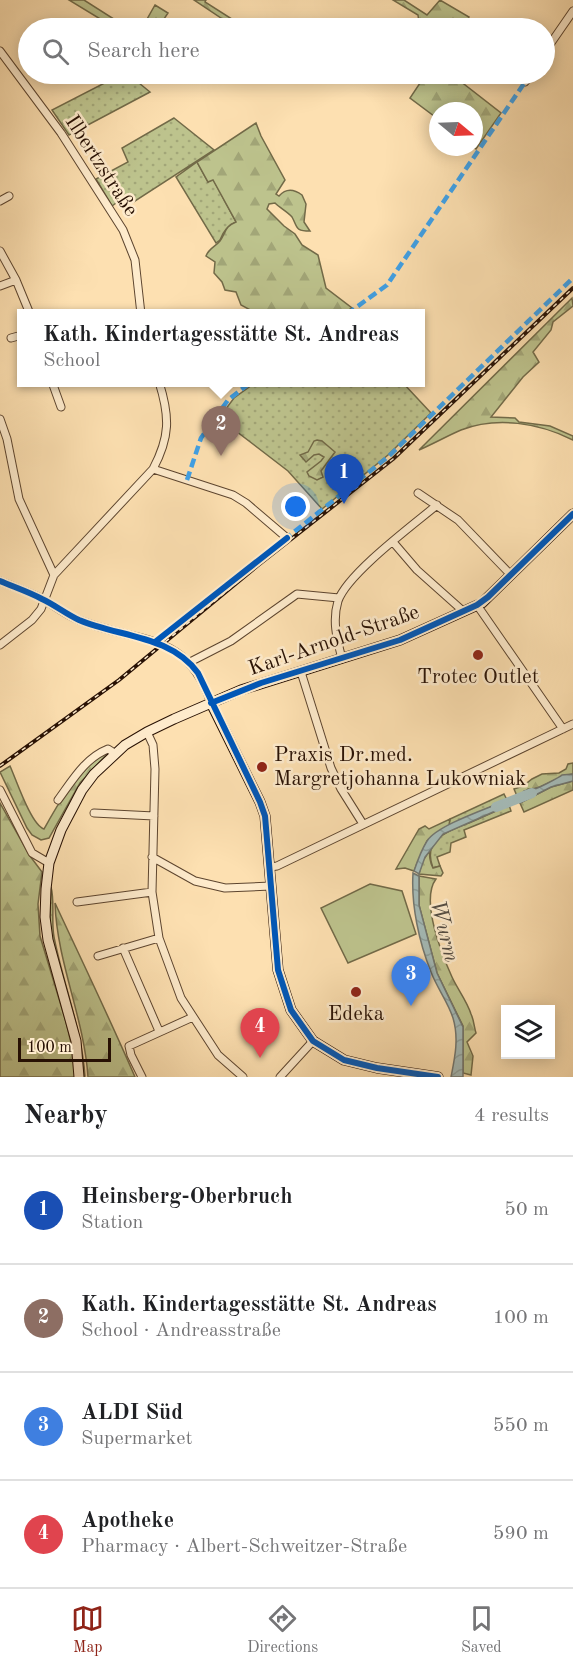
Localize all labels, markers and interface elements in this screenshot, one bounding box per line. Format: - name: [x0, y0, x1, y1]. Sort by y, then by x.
- search box: [18, 18, 555, 84]
- icon: search: [39, 35, 72, 68]
- text: Search here: [87, 40, 200, 62]
- north arrow: [429, 102, 483, 156]
- street label: Ilbertzstraße: [61, 112, 141, 220]
- popup: [17, 309, 425, 387]
- text: Kath. Kindertagesstätte St. Andreas: [43, 324, 399, 346]
- text: School: [43, 351, 100, 371]
- pin: 2: [202, 406, 240, 456]
- pin: 1: [324, 454, 364, 504]
- your location: [281, 492, 310, 521]
- street label: Karl-Arnold-Straße: [246, 602, 422, 680]
- marker: Trotec Outlet: [471, 648, 485, 662]
- place label: Trotec Outlet: [417, 667, 539, 688]
- place label: Praxis Dr.med. Margretjohanna Lukowniak: [274, 745, 526, 790]
- marker: Praxis Dr.med. Margretjohanna Lukowniak: [255, 760, 269, 774]
- water label: Wurm: [426, 898, 462, 965]
- pin: 3: [392, 956, 430, 1006]
- marker: Edeka: [349, 985, 363, 999]
- place label: Edeka: [328, 1004, 384, 1025]
- map controls: [501, 1005, 555, 1059]
- button: layers: [501, 1005, 555, 1059]
- pin: 4: [240, 1008, 280, 1058]
- scale bar: [18, 1035, 111, 1062]
- text: 100 m: [27, 1040, 72, 1056]
- text: Nearby: [24, 1103, 108, 1129]
- text: 4 results: [474, 1106, 549, 1126]
- text: Heinsberg-Oberbruch: [81, 1186, 293, 1208]
- text: 1: [38, 1200, 49, 1220]
- text: 50 m: [504, 1200, 549, 1220]
- text: Station: [81, 1213, 143, 1233]
- text: Kath. Kindertagesstätte St. Andreas: [81, 1294, 437, 1316]
- text: 2: [38, 1308, 49, 1328]
- text: 100 m: [493, 1308, 549, 1328]
- text: School · Andreasstraße: [81, 1321, 281, 1341]
- text: ALDI Süd: [81, 1402, 183, 1424]
- text: 3: [38, 1416, 49, 1436]
- text: 550 m: [493, 1416, 549, 1436]
- text: Supermarket: [81, 1429, 192, 1449]
- text: Apotheke: [81, 1510, 174, 1532]
- text: 4: [38, 1524, 49, 1544]
- text: 590 m: [493, 1524, 549, 1544]
- text: Pharmacy · Albert-Schweitzer-Straße: [81, 1537, 407, 1557]
- tab: Map: [71, 1602, 104, 1658]
- tab: Directions: [247, 1602, 318, 1658]
- tab: Saved: [461, 1602, 502, 1658]

